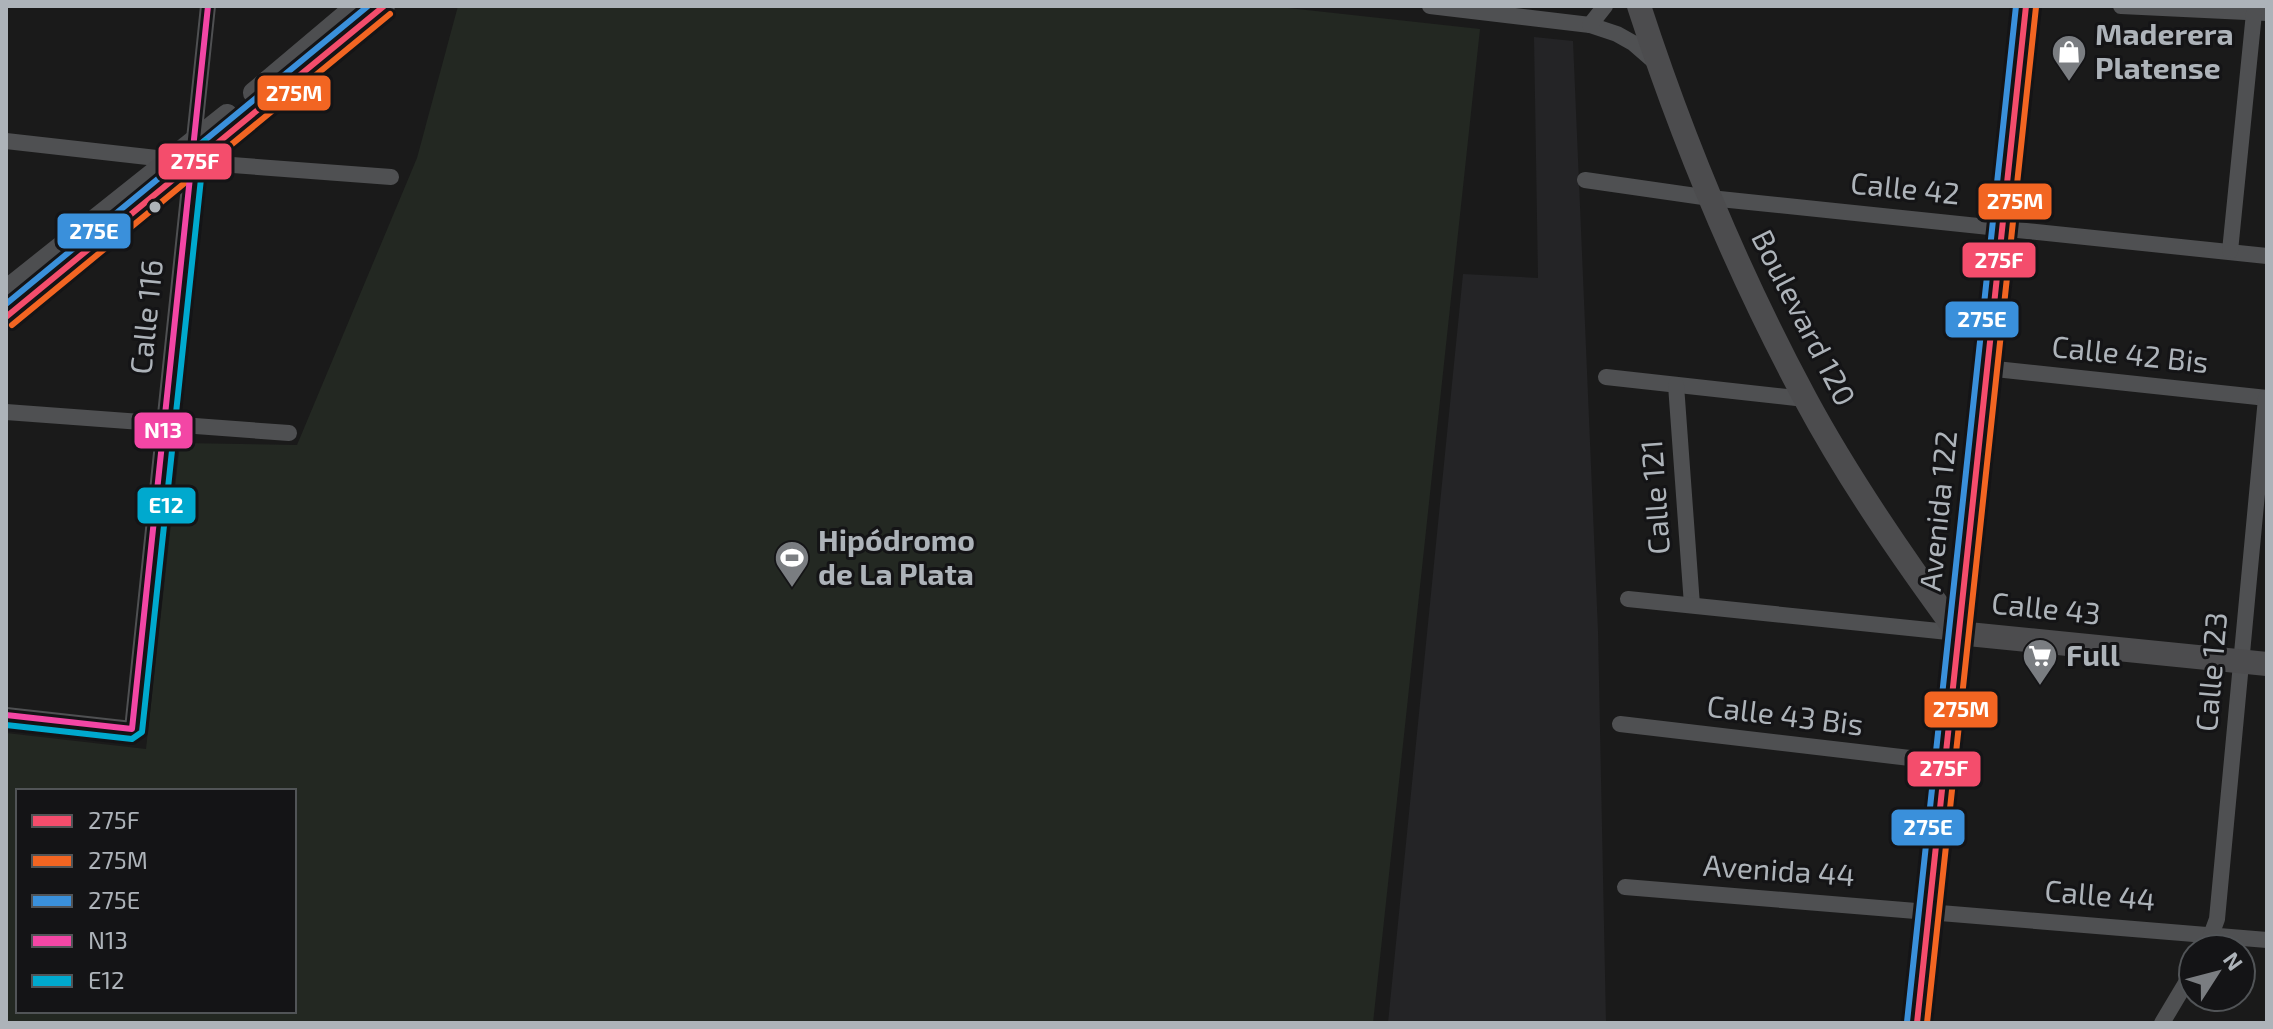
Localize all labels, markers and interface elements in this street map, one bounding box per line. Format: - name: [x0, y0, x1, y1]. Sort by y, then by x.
- place label: Maderera Platense: [2095, 15, 2234, 85]
- shop icon: Maderera Platense: [2050, 33, 2088, 83]
- line badge: 275M: [256, 74, 332, 112]
- text: 275M: [266, 79, 322, 105]
- line badge: 275F: [157, 142, 233, 181]
- text: 275F: [171, 147, 219, 173]
- street label: Calle 42: [1849, 163, 1962, 211]
- line badge: 275M: [1977, 182, 2053, 221]
- text: 275M: [1987, 187, 2043, 213]
- unlabelled marker: [147, 199, 163, 215]
- line badge: 275E: [56, 212, 132, 250]
- text: 275E: [69, 217, 119, 243]
- street label: Boulevard 120: [1745, 223, 1864, 411]
- line badge: 275F: [1961, 241, 2037, 279]
- text: 275F: [1975, 246, 2023, 272]
- street label: Calle 116: [121, 258, 169, 376]
- line badge: 275E: [1944, 300, 2020, 339]
- text: 275E: [1957, 305, 2007, 331]
- street label: Calle 42 Bis: [2050, 327, 2210, 379]
- line badge: N13: [133, 411, 194, 450]
- text: N13: [144, 416, 182, 442]
- street label: Avenida 122: [1911, 429, 1963, 593]
- street label: Calle 121: [1632, 439, 1676, 556]
- line badge: E12: [136, 486, 197, 525]
- text: E12: [148, 491, 184, 517]
- place label: Hipódromo de La Plata: [818, 521, 975, 591]
- sports icon: Hipódromo de La Plata: [773, 539, 811, 589]
- street label: Calle 43: [1990, 583, 2102, 631]
- street label: Calle 123: [2187, 611, 2233, 733]
- place label: Full: [2066, 636, 2120, 672]
- supermarket icon: Full: [2021, 637, 2059, 687]
- street label: Calle 43 Bis: [1705, 687, 1865, 741]
- line badge: 275M: [1923, 690, 1999, 729]
- text: 275M: [1933, 695, 1989, 721]
- line badge: 275F: [1906, 750, 1982, 788]
- text: 275F: [1920, 754, 1968, 780]
- legend: [16, 789, 296, 1013]
- text: 275F: [88, 805, 140, 834]
- line badge: 275E: [1890, 808, 1966, 847]
- text: 275E: [1903, 813, 1953, 839]
- text: 275M: [88, 845, 148, 874]
- street label: Avenida 44: [1702, 846, 1856, 892]
- street label: Calle 44: [2043, 871, 2157, 917]
- text: 275E: [88, 885, 140, 914]
- text: N13: [88, 925, 128, 954]
- north arrow: [2177, 933, 2257, 1013]
- text: N: [2219, 947, 2249, 975]
- text: E12: [88, 965, 124, 994]

